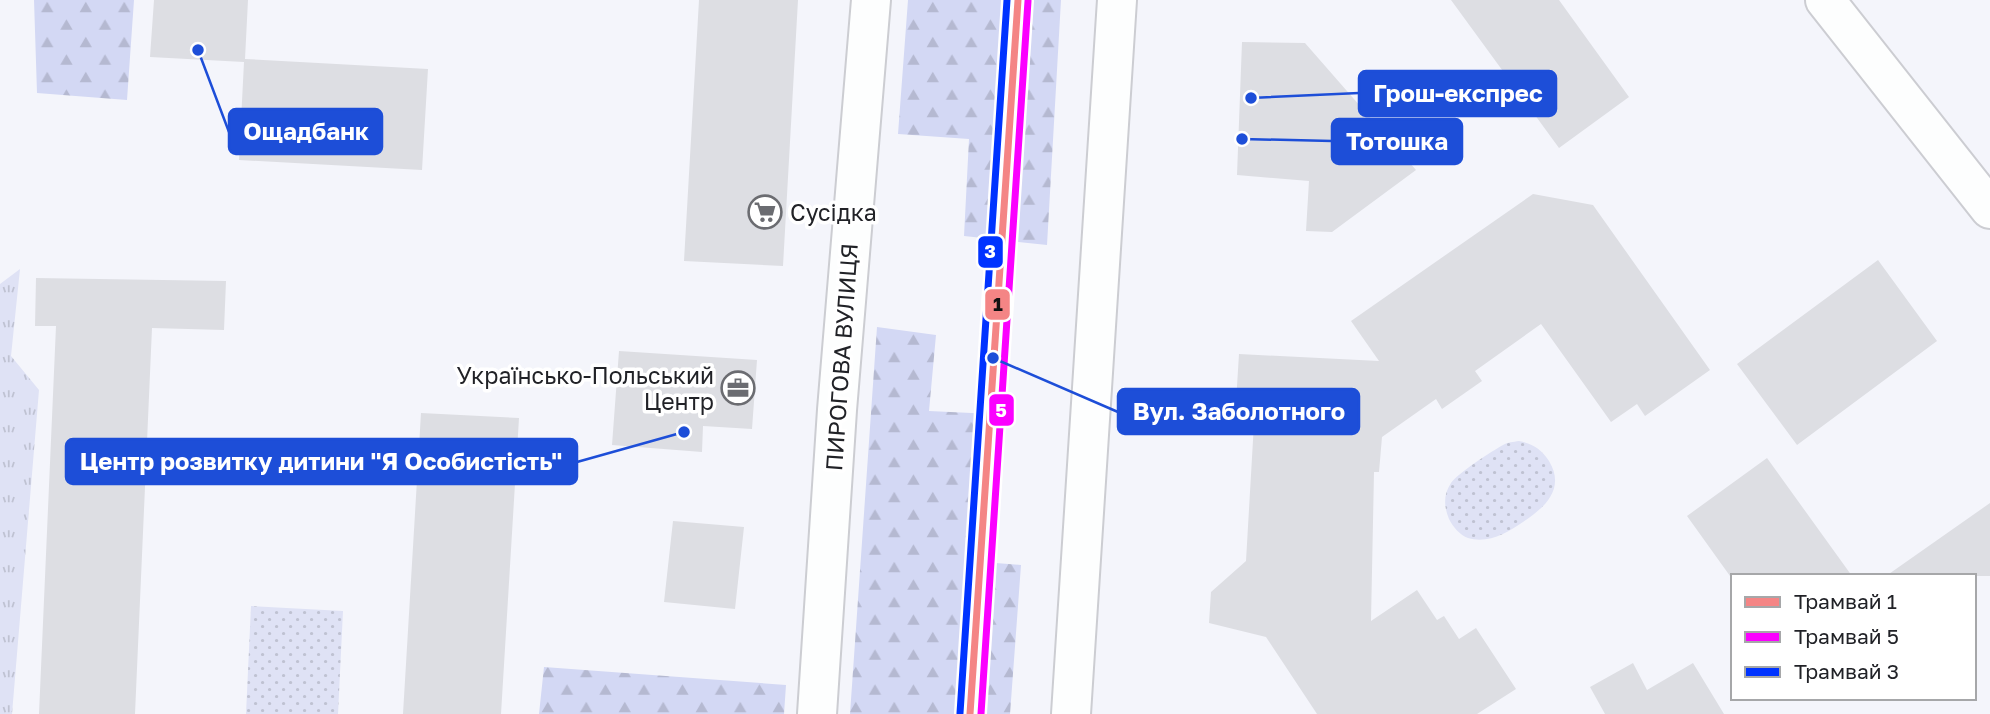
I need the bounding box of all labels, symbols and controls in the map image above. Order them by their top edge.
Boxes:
callout: Грош-експрес [1359,71,1556,116]
text: Грош-експрес [1373,78,1543,107]
callout: Ощадбанк [229,109,382,154]
text: Ощадбанк [243,116,369,145]
callout: Тотошка [1332,119,1462,164]
text: Тотошка [1346,126,1448,155]
supermarket icon: Сусідка [746,193,784,231]
place label: Сусідка [790,198,877,226]
line badge: 3 [977,235,1004,269]
text: 3 [984,239,996,262]
street label: ПИРОГОВА ВУЛИЦЯ [819,242,863,472]
line badge: 1 [984,288,1011,321]
text: 1 [993,292,1003,315]
place label: Українсько-Польський Центр [457,361,714,415]
office icon: Українсько-Польський Центр [719,369,757,407]
callout: Вул. Заболотного [1118,389,1359,434]
line badge: 5 [988,393,1015,427]
text: Вул. Заболотного [1133,396,1345,425]
text: 5 [995,398,1007,421]
callout: Центр розвитку дитини "Я Особистість" [66,439,577,484]
text: Центр розвитку дитини "Я Особистість" [80,446,562,475]
legend [1731,574,1976,700]
text: Трамвай 1 [1794,588,1897,614]
text: Трамвай 5 [1794,623,1899,649]
text: Трамвай 3 [1794,658,1899,684]

